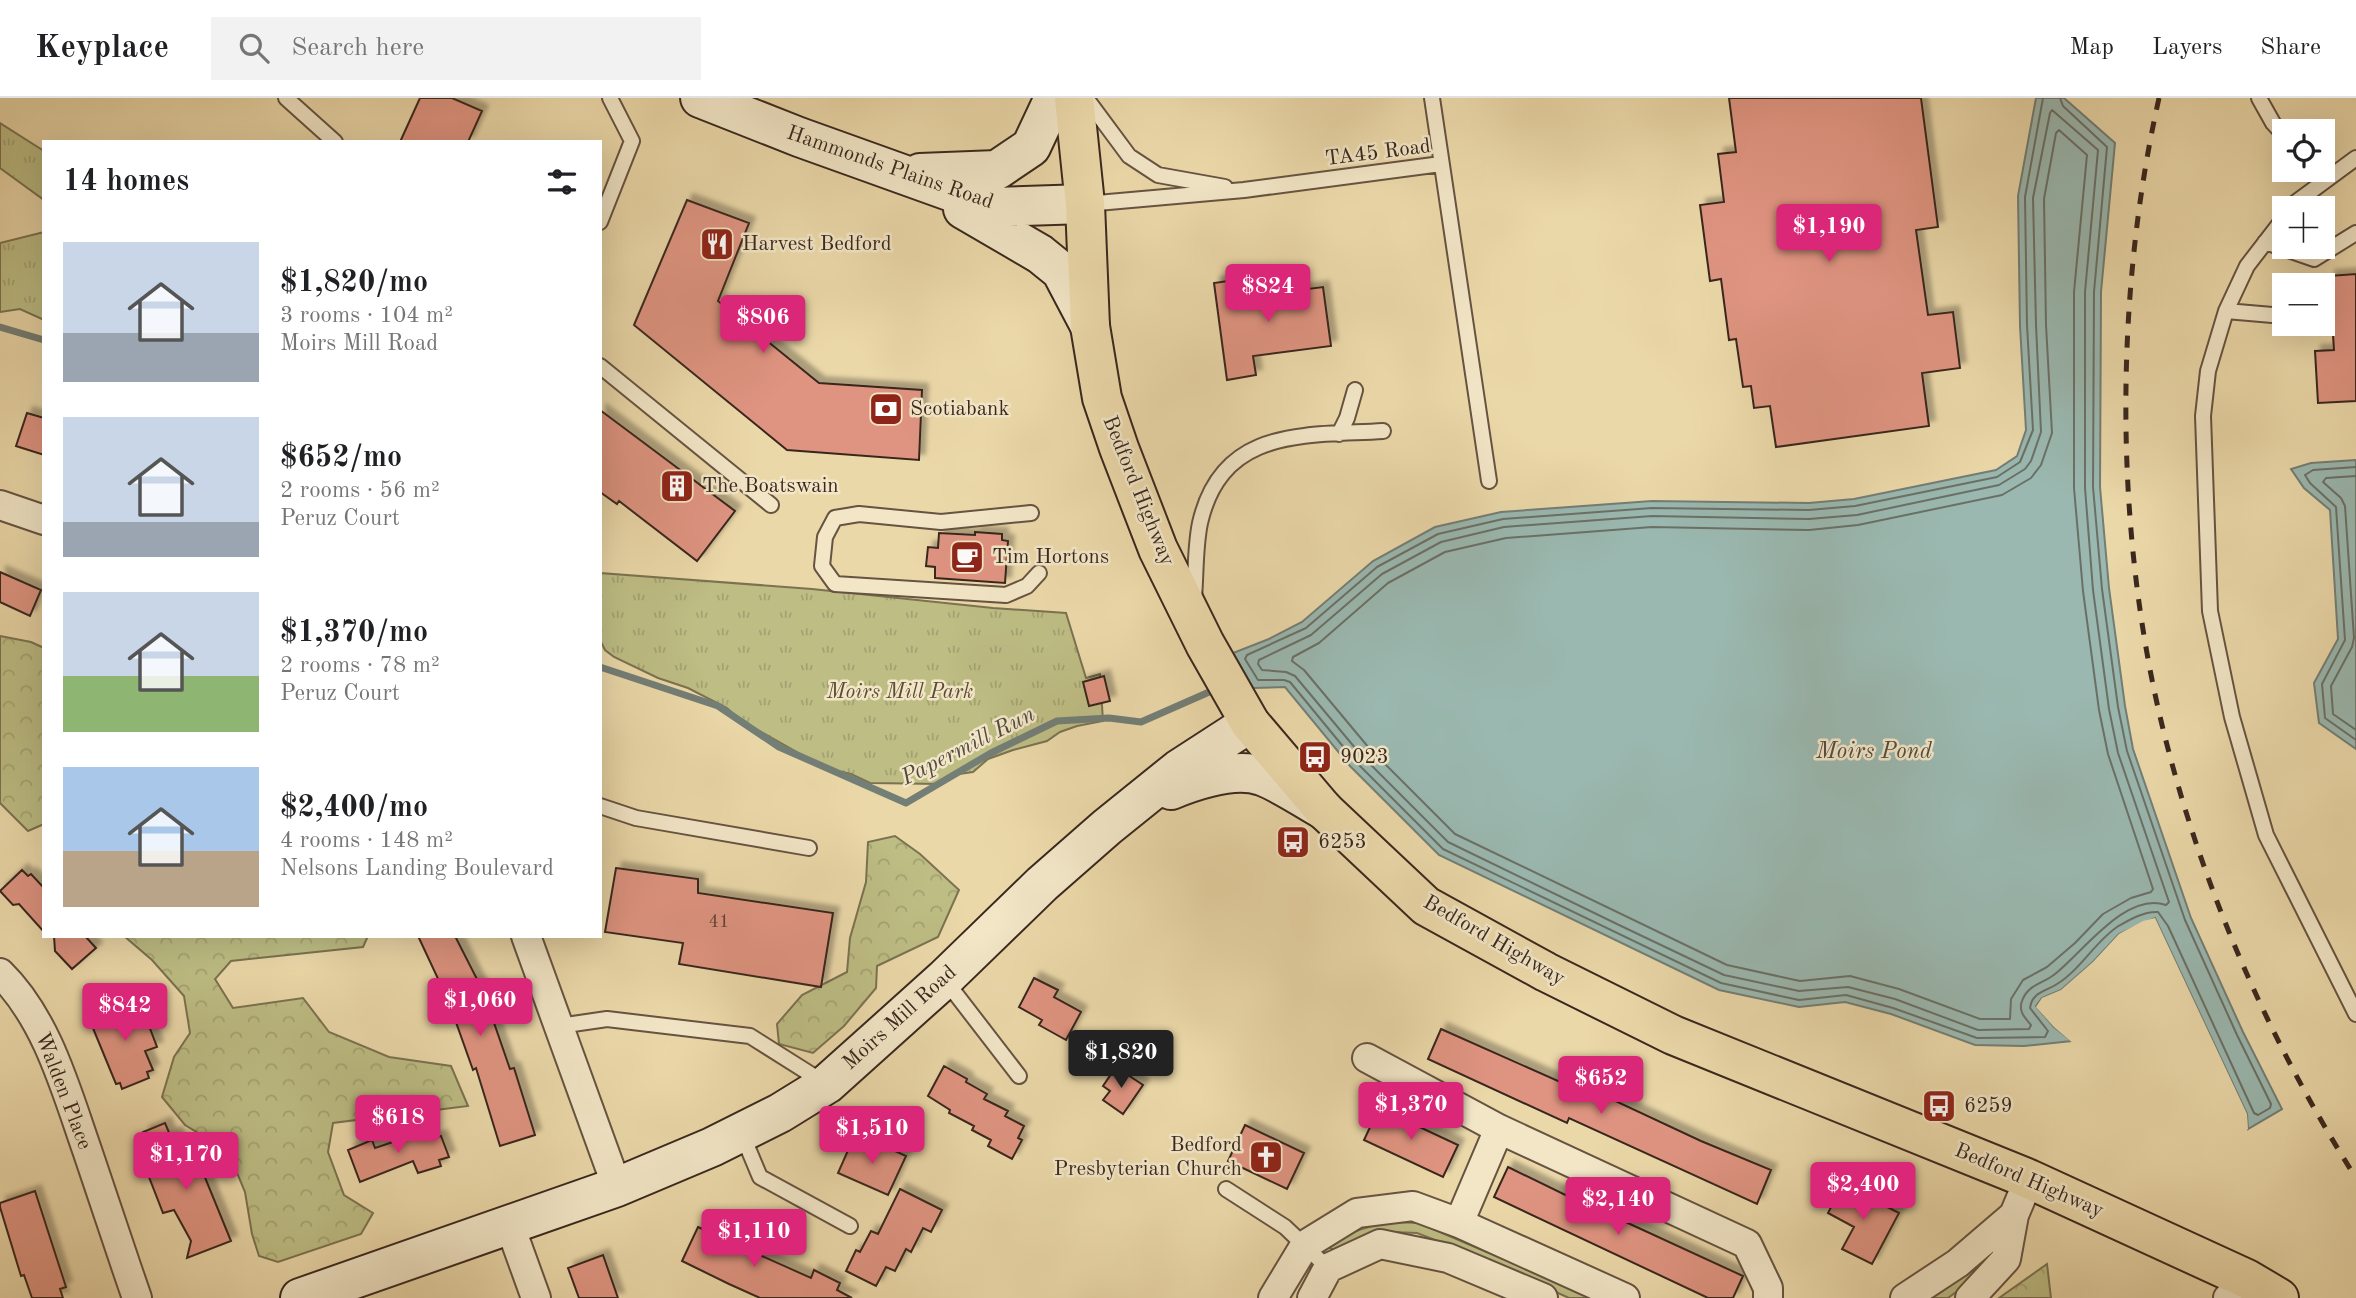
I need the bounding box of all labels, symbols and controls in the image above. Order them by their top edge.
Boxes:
search box [211,17,701,80]
icon: search [235,29,273,67]
text: Keyplace [35,32,169,65]
text: Search here [291,35,424,61]
text: Map [2070,36,2114,60]
text: Layers [2152,36,2222,60]
text: Share [2260,36,2321,60]
map controls [2272,119,2335,336]
button: locate [2272,119,2335,182]
street label: Hammonds Plains Road [784,123,996,213]
street label: TA45 Road [1324,136,1432,170]
icon: filters [543,163,581,201]
text: 14 homes [63,167,189,197]
button: + [2272,196,2335,259]
pin: $1,190 [1772,204,1886,264]
text: $1,190 [1792,215,1866,238]
restaurant icon: Harvest Bedford [698,225,736,263]
place label: Harvest Bedford [742,234,892,255]
pin: $824 [1227,264,1309,324]
text: $1,820/mo [280,268,428,298]
icon: home [119,270,203,354]
button: − [2272,273,2335,336]
text: $824 [1241,275,1295,298]
pin: $806 [722,296,804,355]
text: 3 rooms · 104 m² [280,304,453,327]
text: $806 [736,306,790,329]
text: Moirs Mill Road [280,332,438,355]
bank icon: Scotiabank [867,390,905,428]
place label: Scotiabank [910,399,1009,420]
street label: Bedford Highway [1098,413,1178,569]
text: $652/mo [280,443,402,473]
icon: home [119,445,203,529]
building icon: The Boatswain [658,467,696,505]
place label: The Boatswain [702,476,839,497]
text: 2 rooms · 56 m² [280,479,440,502]
text: Peruz Court [280,507,400,530]
cafe icon: Tim Hortons [948,538,986,576]
place label: Tim Hortons [992,547,1109,568]
text: $1,370/mo [280,618,428,648]
icon: home [119,620,203,704]
text: 2 rooms · 78 m² [280,654,440,677]
text: Peruz Court [280,682,400,705]
park label: Moirs Mill Park [826,682,973,703]
water label: Papermill Run [896,702,1039,791]
bus stop icon: 9023 [1296,738,1334,776]
water label: Moirs Pond [1815,740,1933,763]
place label: 9023 [1340,747,1389,768]
text: $2,400/mo [280,793,428,823]
icon: home [119,795,203,879]
bus stop icon: 6253 [1274,823,1312,861]
text: 4 rooms · 148 m² [280,829,453,852]
place label: 6253 [1318,832,1367,853]
text: Nelsons Landing Boulevard [280,857,554,880]
street label: Bedford Highway [1420,892,1568,990]
house number: 41 [709,913,729,931]
street label: Moirs Mill Road [839,962,961,1074]
pin: $1,060 [423,978,537,1038]
pin: $842 [84,984,166,1043]
text: $1,060 [443,989,517,1012]
text: $842 [98,994,152,1017]
street label: Walden Place [31,1029,95,1153]
pin: $1,820 [1064,1030,1178,1090]
text: $1,820 [1084,1041,1158,1064]
pin: $652 [1560,1056,1642,1116]
text: $652 [1574,1067,1628,1090]
pin: $1,370 [1354,1082,1468,1142]
bus stop icon: 6259 [1920,1087,1958,1125]
text: $1,370 [1374,1093,1448,1116]
pin: $618 [357,1096,439,1155]
place label: 6259 [1964,1096,2013,1117]
text: $618 [371,1106,425,1129]
pin: $1,510 [815,1107,929,1166]
text: $1,510 [835,1117,909,1140]
pin: $1,170 [129,1132,243,1192]
place label: Bedford Presbyterian Church [1054,1135,1242,1180]
church icon: Bedford Presbyterian Church [1247,1138,1285,1176]
street label: Bedford Highway [1951,1140,2107,1222]
text: $1,170 [149,1143,223,1166]
pin: $2,400 [1806,1162,1920,1222]
text: $2,400 [1826,1173,1900,1196]
pin: $2,140 [1561,1178,1675,1237]
text: $2,140 [1581,1188,1655,1211]
pin: $1,110 [697,1210,811,1269]
text: $1,110 [717,1220,791,1243]

